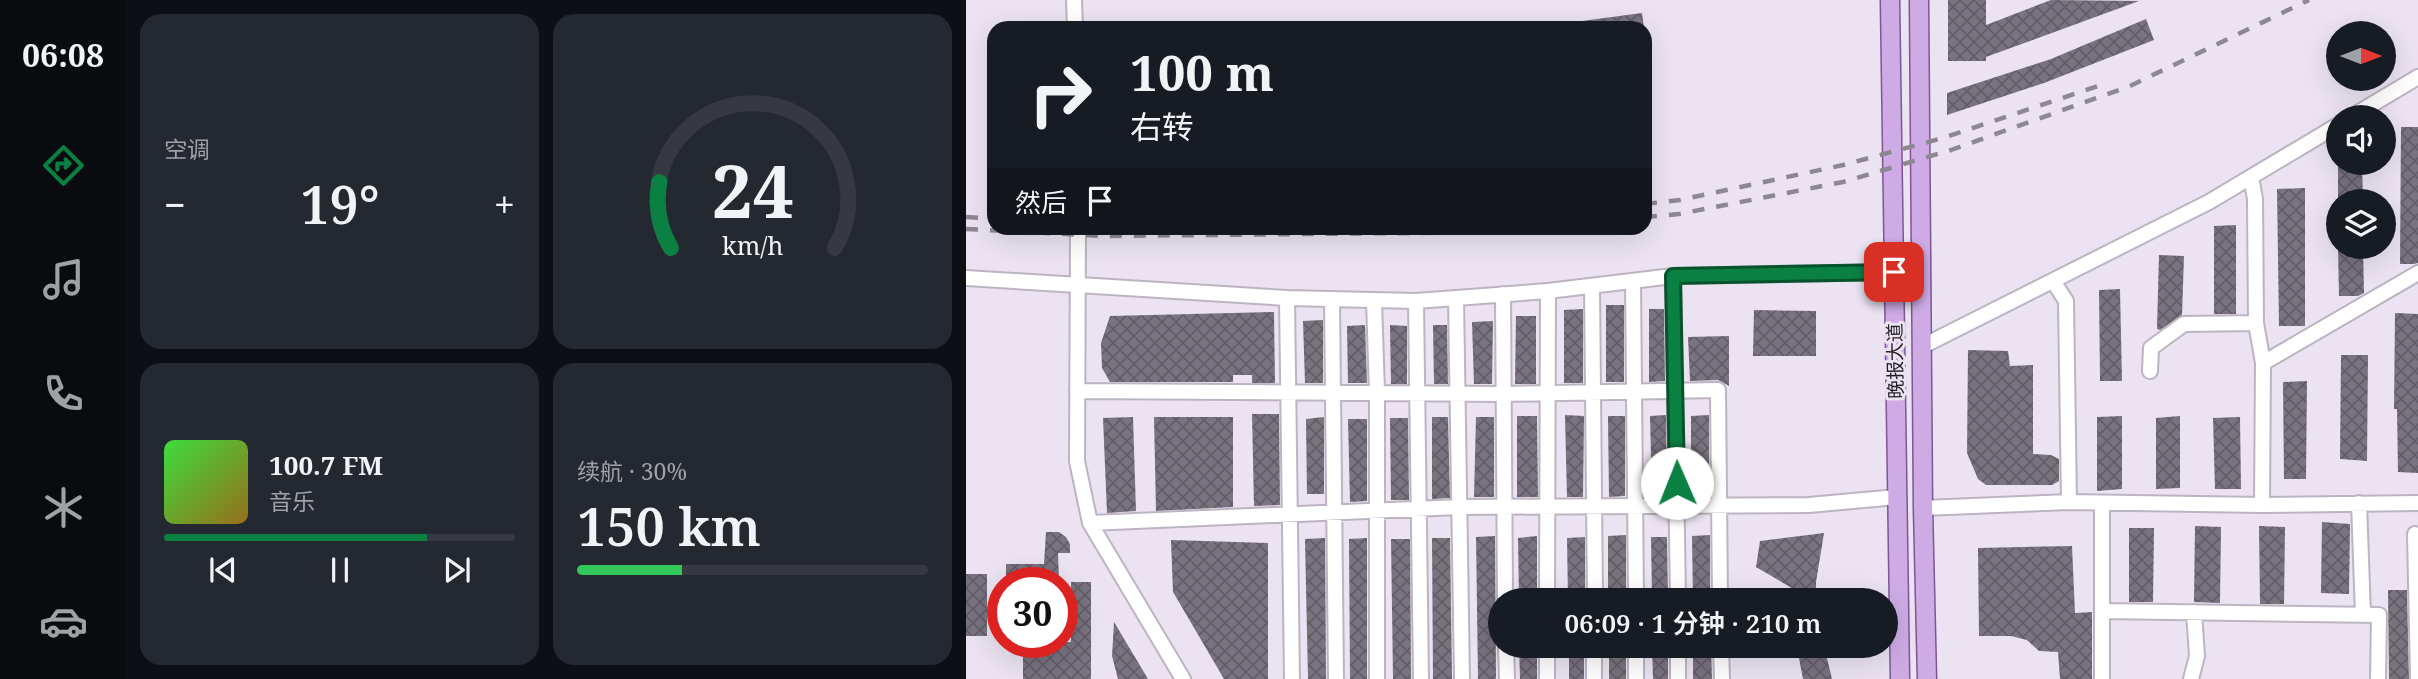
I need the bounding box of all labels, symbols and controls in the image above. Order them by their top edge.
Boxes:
north arrow [2326,21,2396,91]
map controls [2326,21,2396,259]
text: 06:08 [22,33,104,76]
text: 100 m [1130,39,1274,105]
icon: right [1015,49,1106,140]
text: 右转 [1130,105,1194,148]
button: sound [2326,105,2396,175]
text: 空调 [164,133,210,165]
text: 24 [711,140,794,239]
icon: directions [39,141,88,190]
text: 19° [300,168,380,239]
text: − [164,178,186,230]
text: + [494,178,515,230]
icon: arrive [1081,182,1119,220]
text: 然后 [1015,184,1067,220]
button: layers [2326,189,2396,259]
text: km/h [722,227,783,261]
pin [1864,242,1924,302]
icon: arrive [1875,253,1913,291]
icon: music [39,255,88,304]
street label: 晚报大道 [1881,323,1909,399]
icon: phone [39,369,88,418]
position arrow [1640,446,1714,520]
text: 100.7 FM [269,447,383,483]
text: 续航 · 30% [577,455,687,487]
icon: climate [39,483,88,532]
text: 音乐 [269,485,315,517]
text: 150 km [577,490,761,561]
icon: previous [204,551,242,589]
icon: pause [321,551,359,589]
icon: next [438,551,476,589]
speed limit sign: 30 [987,567,1078,658]
icon: car [39,597,88,646]
text: 06:09 · 1 分钟 · 210 m [1564,605,1822,641]

